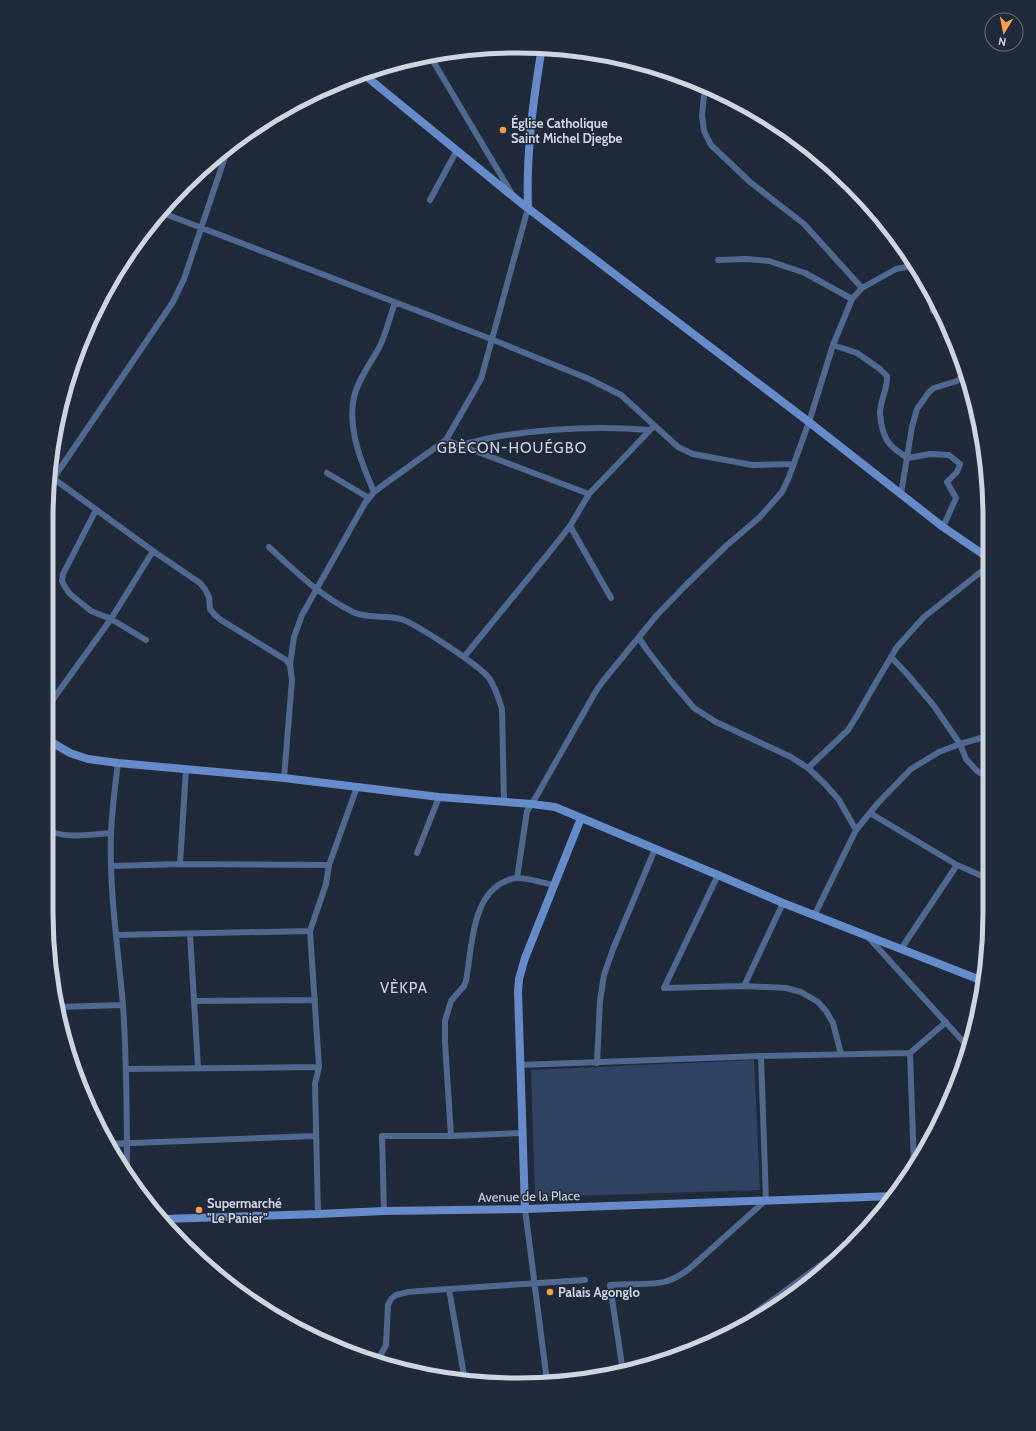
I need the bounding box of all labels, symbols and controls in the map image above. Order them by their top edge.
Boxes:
north arrow [984,12,1024,52]
text: N [997,34,1007,49]
place label: Église Catholique Saint Michel Djegbe [511,114,623,146]
marker: Église Catholique Saint Michel Djegbe [498,125,508,135]
district label: GBÈCON-HOUÉGBO [437,438,587,457]
district label: VÈKPA [380,978,428,997]
street label: Avenue de la Place [478,1187,581,1205]
place label: Supermarché "Le Panier" [207,1195,282,1226]
marker: Supermarché "Le Panier" [194,1205,204,1215]
place label: Palais Agonglo [558,1284,640,1300]
marker: Palais Agonglo [545,1287,555,1297]

